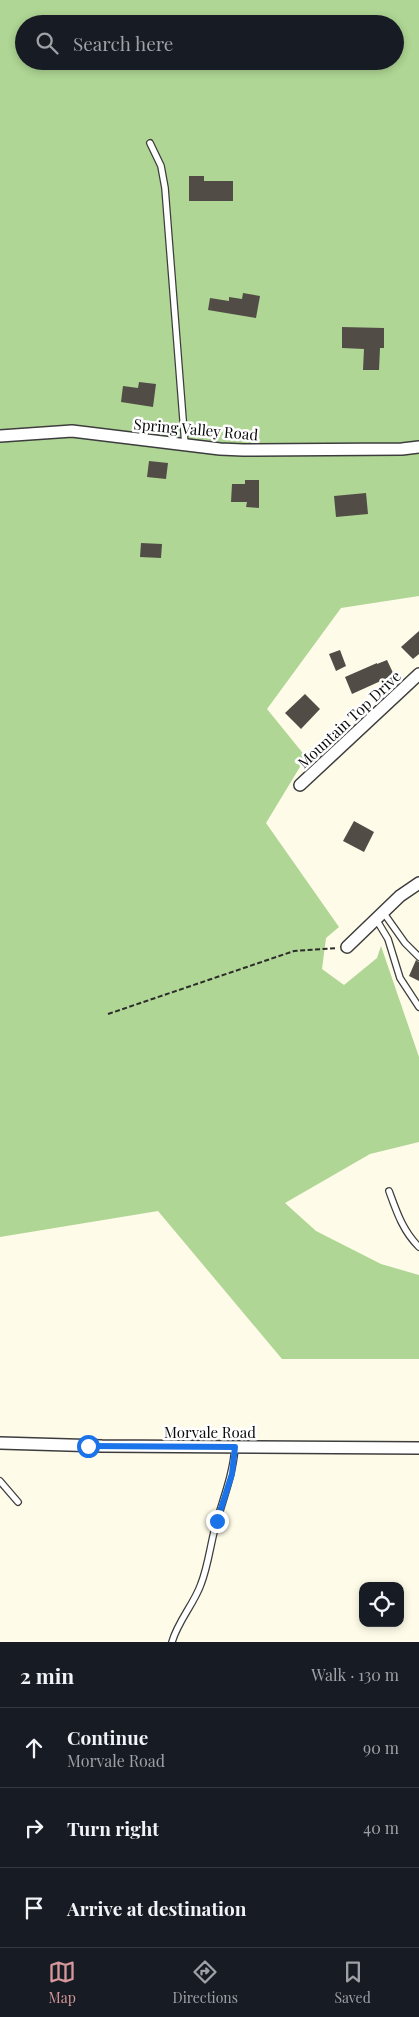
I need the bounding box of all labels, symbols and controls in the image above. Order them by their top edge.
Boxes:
search box [15,15,404,70]
icon: search [33,29,61,57]
text: Search here [73,30,173,56]
street label: Spring Valley Road [133,414,259,444]
street label: Mountain Top Drive [293,666,405,772]
street label: Morvale Road [164,1422,256,1442]
route start [77,1435,100,1458]
route end [206,1510,229,1533]
map controls [359,1582,404,1627]
button: locate [359,1582,404,1627]
text: 2 min [20,1661,74,1689]
text: Walk · 130 m [311,1664,399,1685]
text: Continue [67,1724,148,1750]
icon: ahead [20,1734,48,1762]
text: 90 m [363,1737,399,1758]
text: Morvale Road [67,1750,165,1771]
icon: right [20,1814,48,1842]
text: Turn right [67,1815,159,1841]
text: 40 m [363,1817,399,1838]
icon: arrive [20,1894,48,1922]
text: Arrive at destination [67,1895,247,1921]
tab: Map [48,1958,76,2007]
tab: Directions [173,1958,238,2007]
tab: Saved [334,1958,371,2007]

